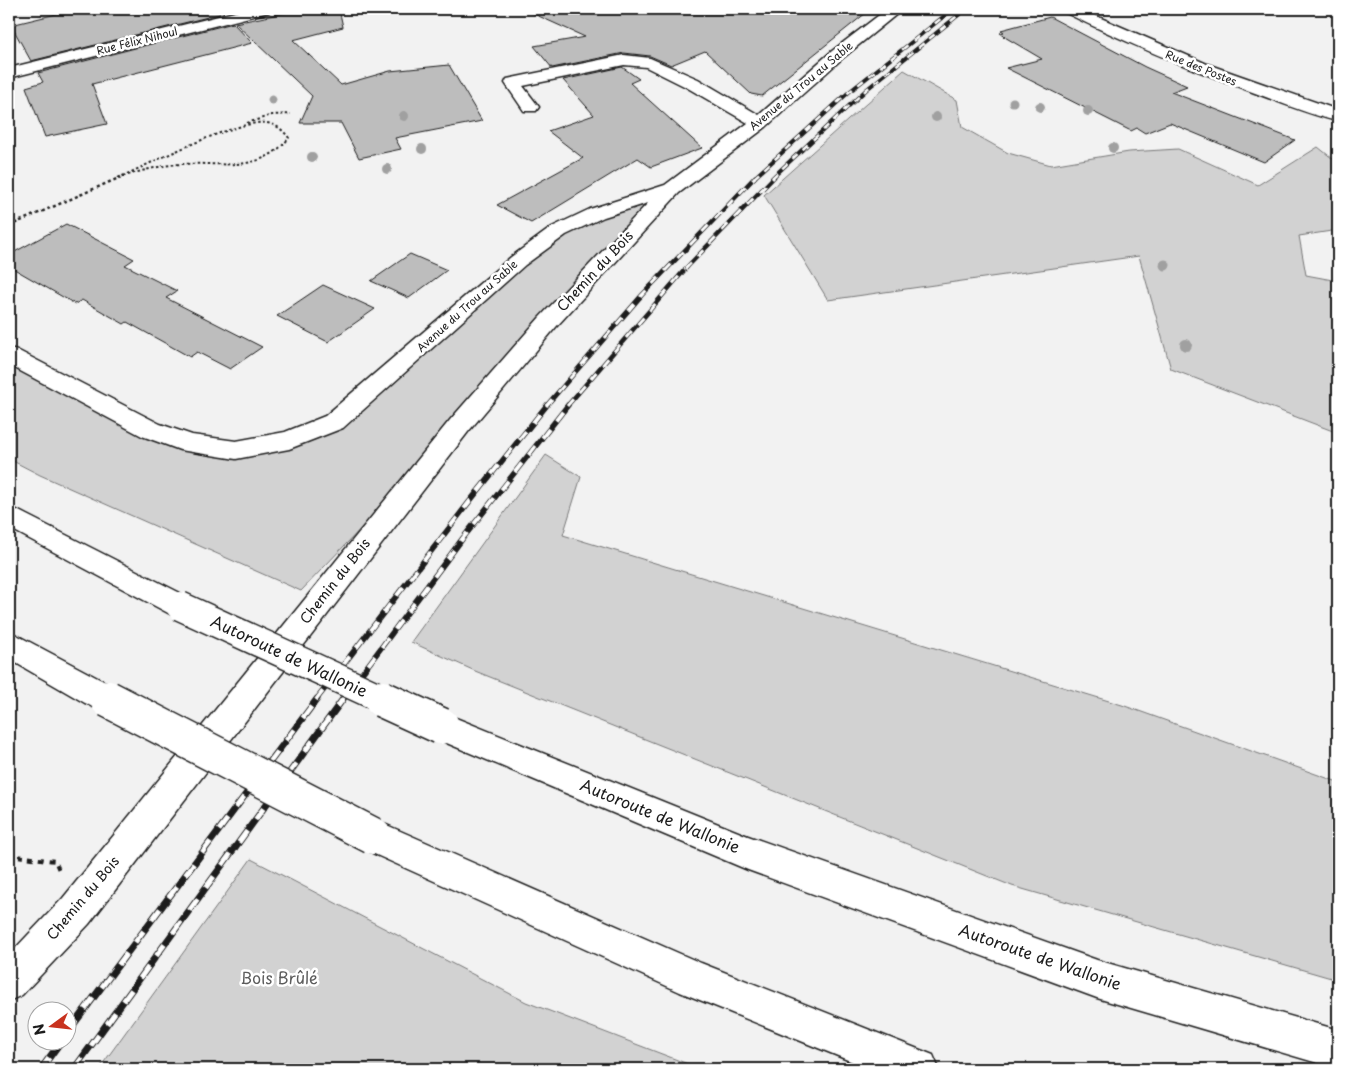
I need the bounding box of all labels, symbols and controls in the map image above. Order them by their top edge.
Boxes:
street label: Rue Félix Nihoul [95,22,179,59]
street label: Avenue du Trou au Sable [745,37,856,134]
street label: Rue des Postes [1163,46,1239,90]
street label: Chemin du Bois [552,226,638,316]
street label: Avenue du Trou au Sable [412,256,521,356]
street label: Chemin du Bois [294,533,375,628]
street label: Autoroute de Wallonie [207,608,372,702]
street label: Autoroute de Wallonie [577,772,744,858]
street label: Chemin du Bois [41,851,124,944]
street label: Autoroute de Wallonie [956,917,1125,995]
park label: Bois Brûlé [240,965,318,989]
north arrow [28,1000,78,1050]
text: N [27,1021,51,1038]

